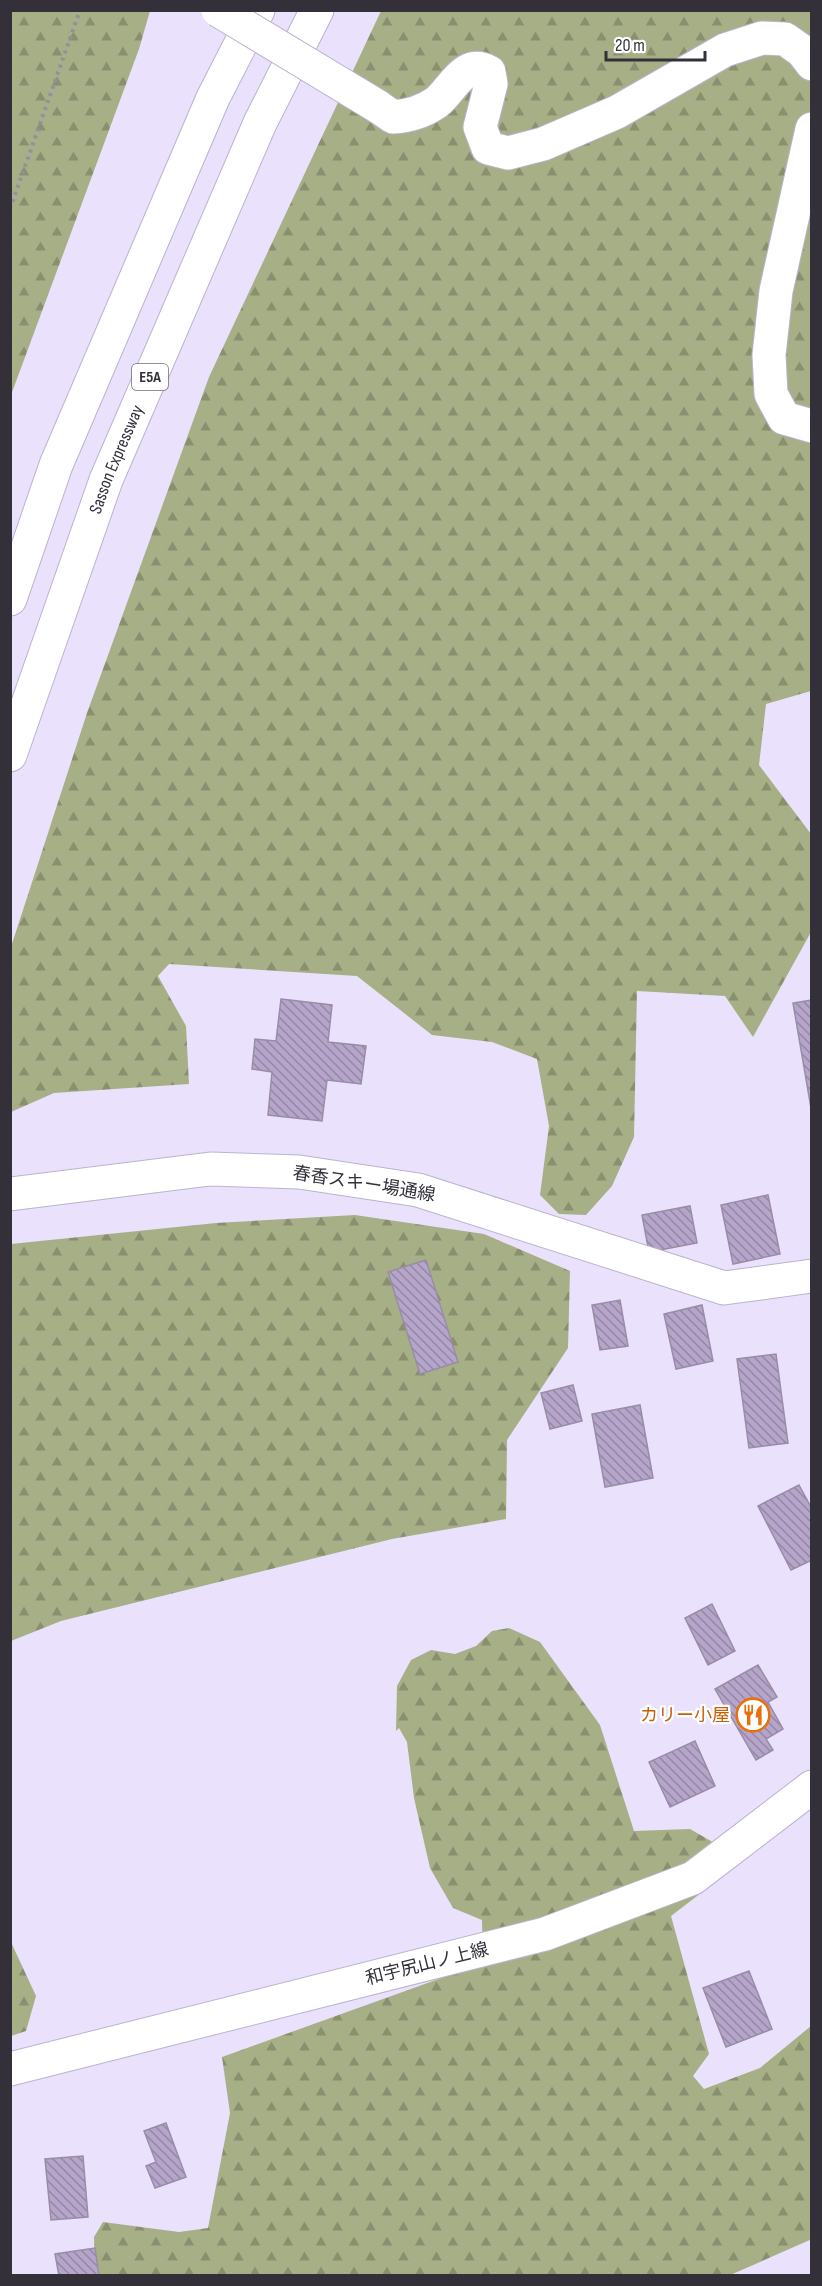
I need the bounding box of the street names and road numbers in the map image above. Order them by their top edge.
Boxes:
road number: E5A [132,364,168,390]
street label: Sasson Expressway [85,402,148,517]
street label: 春香スキー場通線 [291,1162,437,1206]
street label: 和宇尻山ノ上線 [363,1939,491,1989]

